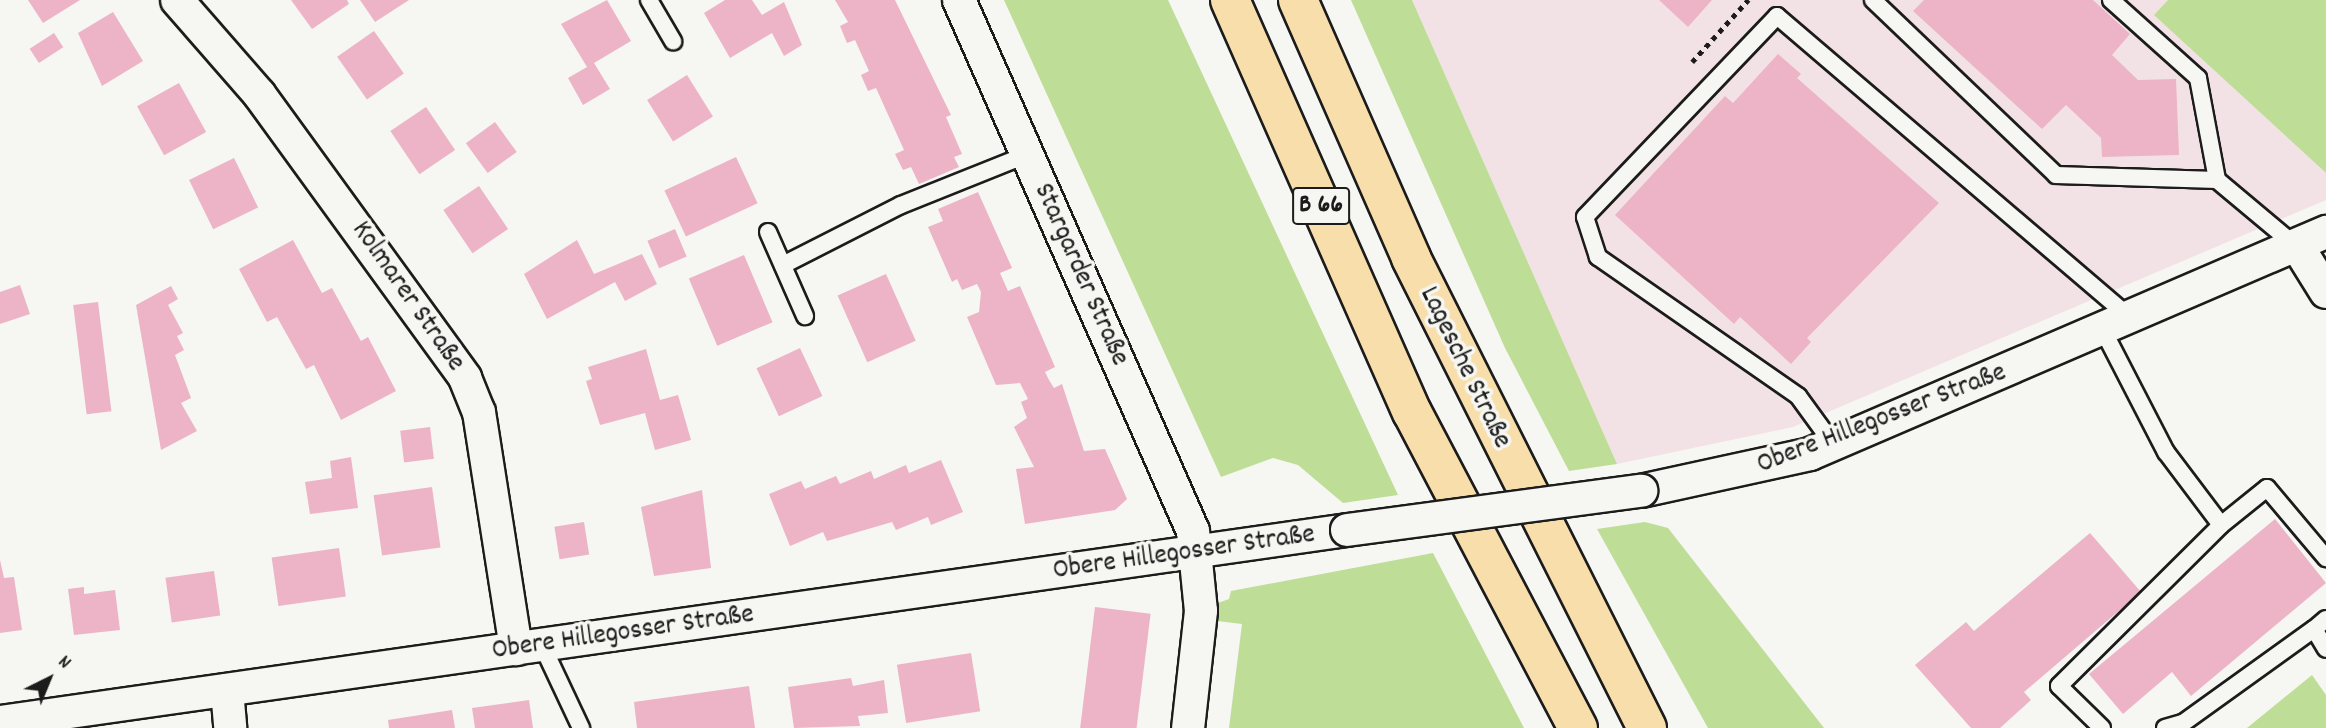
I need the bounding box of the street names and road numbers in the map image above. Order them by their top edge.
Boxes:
street label: Stargarder Straße [1025,179,1135,371]
road number: B 66 [1291,183,1351,228]
street label: Kolmarer Straße [343,215,471,379]
street label: Lagesche Straße [1410,282,1518,454]
street label: Obere Hillegosser Straße [1753,357,2011,483]
street label: Obere Hillegosser Straße [1051,519,1317,589]
street label: Obere Hillegosser Straße [490,599,756,669]

